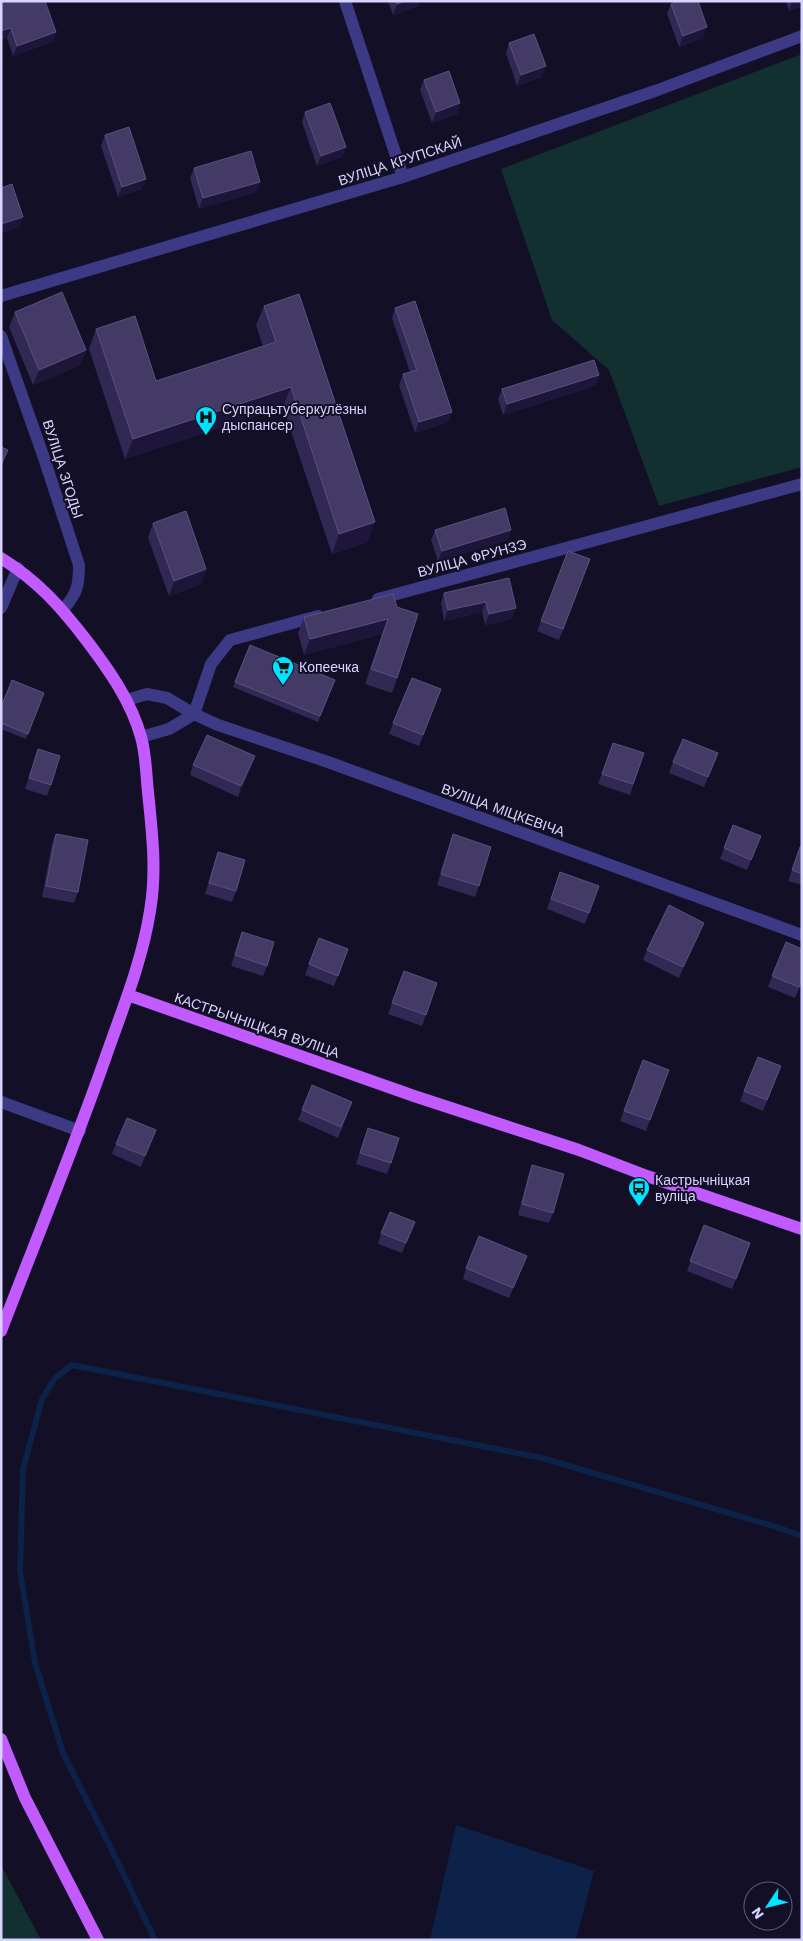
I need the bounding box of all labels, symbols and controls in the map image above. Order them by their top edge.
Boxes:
street label: ВУЛІЦА КРУПСКАЙ [336,133,464,188]
place label: Супрацьтуберкулёзны дыспансер [222,401,367,433]
hospital icon: Супрацьтуберкулёзны дыспансер [194,405,218,436]
street label: ВУЛІЦА ЗГОДЫ [40,418,86,520]
street label: ВУЛІЦА ФРУНЗЭ [416,536,528,580]
supermarket icon: Копеечка [271,655,295,686]
place label: Копеечка [299,659,359,675]
street label: ВУЛІЦА МІЦКЕВІЧА [439,780,568,840]
street label: КАСТРЫЧНІЦКАЯ ВУЛІЦА [172,989,342,1061]
place label: Кастрычніцкая вуліца [655,1172,750,1204]
bus stop icon: Кастрычніцкая вуліца [627,1176,651,1207]
north arrow [743,1881,793,1931]
text: N [748,1905,767,1922]

